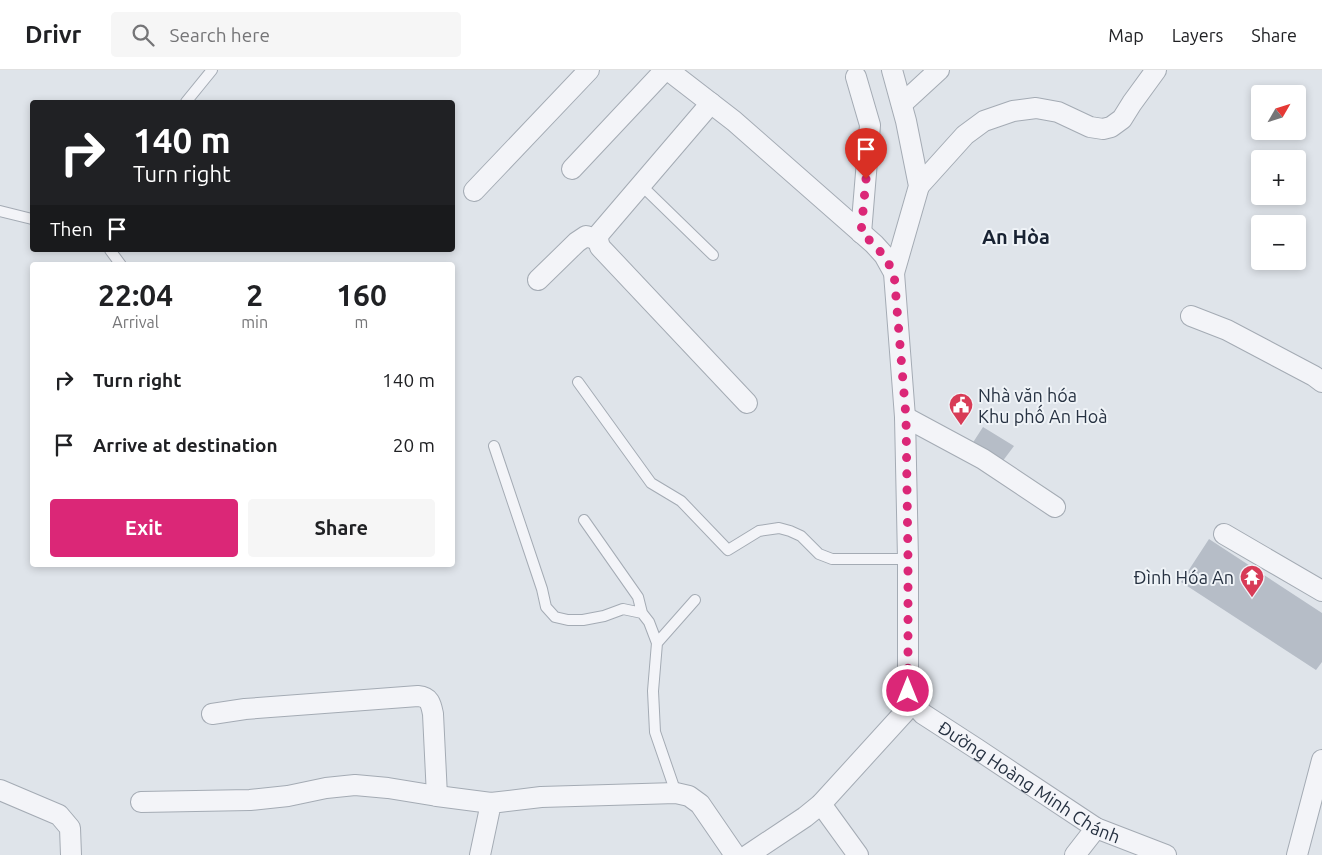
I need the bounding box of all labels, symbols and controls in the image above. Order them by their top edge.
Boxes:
search box [111,12,461,57]
text: Drivr [25,21,81,48]
icon: search [129,21,157,49]
text: Search here [169,24,270,46]
text: Map [1108,25,1144,45]
text: Layers [1172,25,1223,45]
text: Share [1251,25,1297,45]
north arrow [1251,85,1306,140]
map controls [1251,85,1306,270]
icon: right [50,120,115,185]
text: 140 m [133,120,231,160]
pin [845,128,887,179]
icon: arrive [852,135,880,163]
button: + [1251,150,1306,205]
text: Turn right [133,161,231,186]
icon: arrive [103,215,131,243]
button: − [1251,215,1306,270]
text: Then [50,218,93,240]
district label: An Hòa [982,225,1050,248]
text: 22:04 [98,278,173,312]
text: 2 [246,278,263,312]
text: 160 [336,278,387,312]
text: Arrival [112,313,159,331]
text: min [241,313,268,331]
text: m [355,313,368,331]
icon: right [50,366,78,394]
text: Turn right [93,369,181,391]
text: 140 m [382,369,435,391]
place label: Nhà văn hóa Khu phố An Hoà [978,385,1108,426]
public building icon: Nhà văn hóa Khu phố An Hoà [948,392,974,426]
icon: arrive [50,431,78,459]
text: Arrive at destination [93,434,278,456]
text: 20 m [393,434,435,456]
button: Exit [50,499,238,557]
button: Share [248,499,435,557]
temple icon: Đình Hóa An [1239,564,1265,598]
place label: Đình Hóa An [1134,567,1234,587]
position arrow [881,664,933,716]
street label: Đường Hoàng Minh Chánh [935,717,1123,846]

